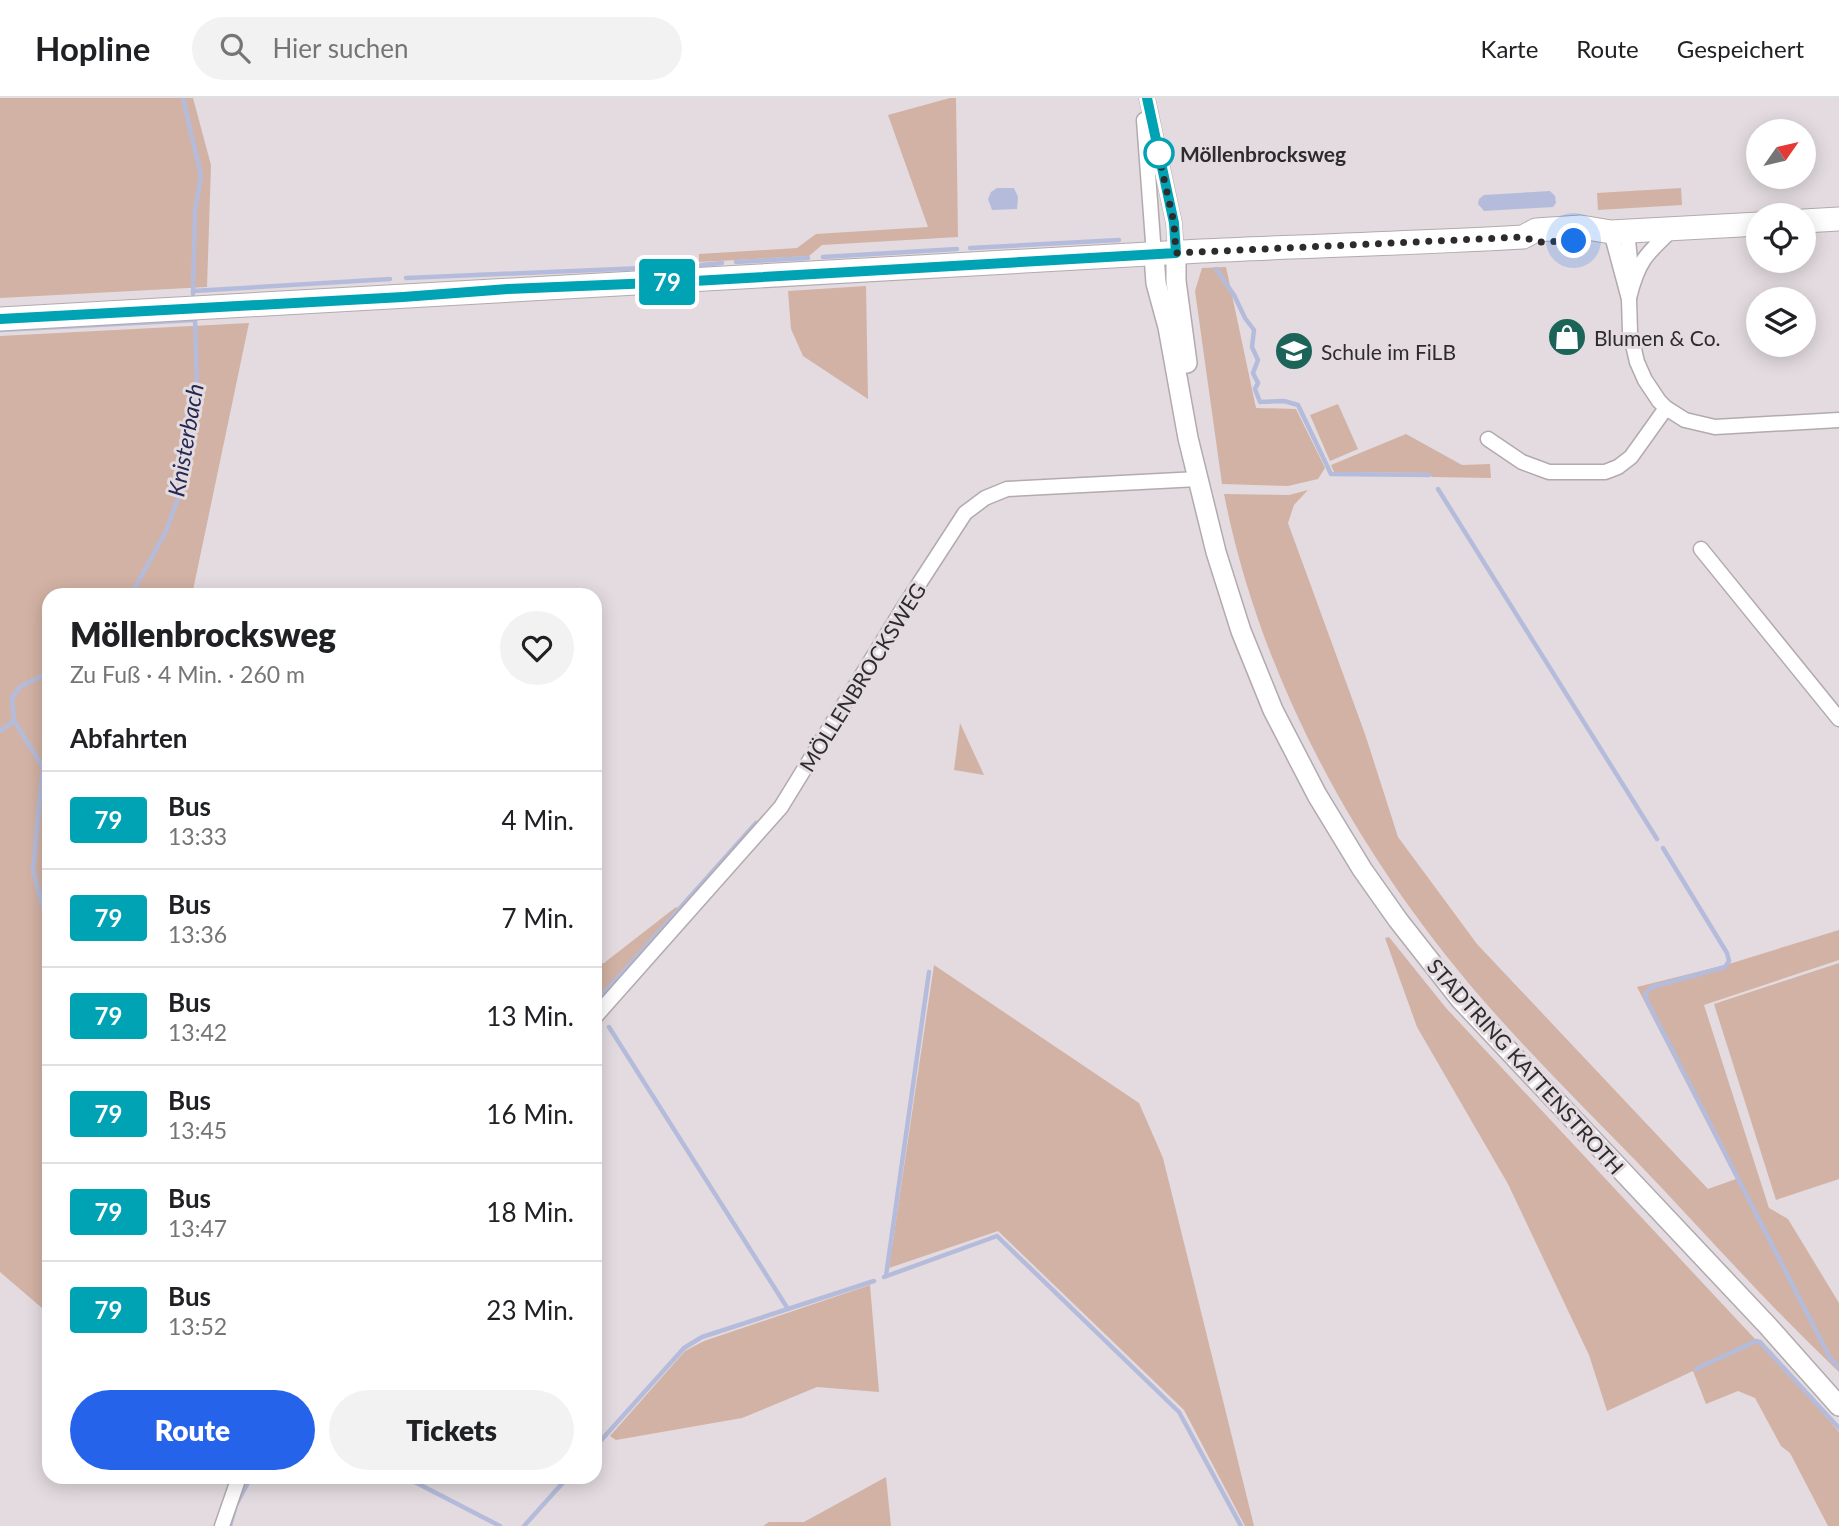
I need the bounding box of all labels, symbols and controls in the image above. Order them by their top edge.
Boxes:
search box [192,17,682,80]
text: Hopline [35,28,150,68]
icon: search [216,29,254,67]
text: Hier suchen [272,32,409,64]
text: Karte [1481,34,1538,63]
text: Route [1576,34,1639,63]
text: Gespeichert [1677,34,1804,63]
north arrow [1746,119,1816,189]
map controls [1746,119,1816,357]
marker: Möllenbrocksweg [1144,138,1174,168]
place label: Möllenbrocksweg [1180,141,1346,166]
button: locate [1746,203,1816,273]
your location [1556,223,1591,258]
line badge: 79 [636,259,698,305]
text: 79 [653,267,681,296]
button: layers [1746,287,1816,357]
shop icon: Blumen & Co. [1546,316,1588,358]
place label: Blumen & Co. [1594,325,1721,350]
school or university icon: Schule im FiLB [1273,330,1315,372]
place label: Schule im FiLB [1321,339,1456,364]
water label: Knisterbach [161,381,209,499]
street label: MÖLLENBROCKSWEG [794,578,930,776]
button: heart [500,611,574,685]
text: Möllenbrocksweg [70,614,336,654]
text: Zu Fuß · 4 Min. · 260 m [70,660,305,688]
text: Abfahrten [70,722,188,754]
text: Bus [168,790,211,822]
text: 4 Min. [501,804,574,836]
text: 79 [95,805,122,834]
text: 13:33 [168,822,227,850]
text: Bus [168,888,211,920]
text: 7 Min. [501,902,574,934]
text: 79 [95,903,122,932]
text: 13:36 [168,920,227,948]
street label: STADTRING KATTENSTROTH [1423,953,1629,1179]
text: Bus [168,986,211,1018]
text: 13 Min. [486,1000,574,1032]
text: 79 [95,1001,122,1030]
text: 13:42 [168,1018,227,1046]
text: Bus [168,1084,211,1116]
text: 16 Min. [486,1098,574,1130]
text: 79 [95,1099,122,1128]
text: 13:45 [168,1116,227,1144]
text: Bus [168,1182,211,1214]
text: 18 Min. [486,1196,574,1228]
text: 79 [95,1197,122,1226]
text: 13:47 [168,1214,227,1242]
text: Bus [168,1280,211,1312]
text: 23 Min. [486,1294,574,1326]
text: 79 [95,1295,122,1324]
text: 13:52 [168,1312,227,1340]
button: Route [70,1390,315,1470]
button: Tickets [329,1390,574,1470]

